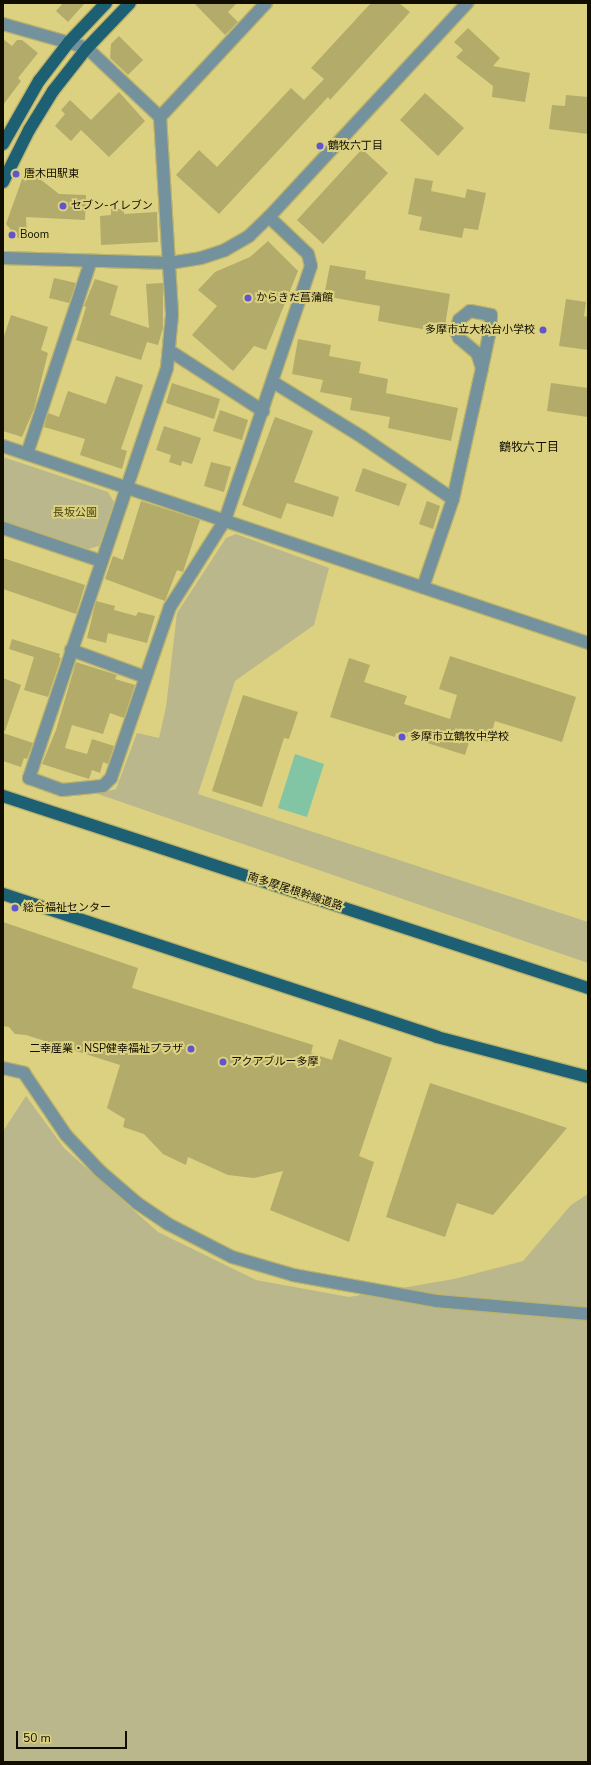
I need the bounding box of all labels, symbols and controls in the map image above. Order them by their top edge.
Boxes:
place label: 鶴牧六丁目 [328,139,383,153]
marker: 鶴牧六丁目 [315,141,325,151]
place label: 唐木田駅東 [24,167,79,181]
marker: 唐木田駅東 [11,169,21,179]
place label: セブン-イレブン [71,199,153,213]
marker: セブン-イレブン [58,201,68,211]
place label: Boom [20,228,49,242]
marker: Boom [7,230,17,240]
place label: からきだ菖蒲館 [256,291,333,305]
marker: からきだ菖蒲館 [243,293,253,303]
place label: 多摩市立大松台小学校 [425,323,535,337]
marker: 多摩市立大松台小学校 [538,325,548,335]
district label: 鶴牧六丁目 [499,441,559,455]
park label: 長坂公園 [53,506,97,520]
place label: 多摩市立鶴牧中学校 [410,730,509,744]
marker: 多摩市立鶴牧中学校 [397,732,407,742]
street label: 南多摩尾根幹線道路 [246,870,344,914]
place label: 総合福祉センター [23,901,111,915]
marker: 総合福祉センター [10,903,20,913]
place label: 二幸産業・NSP健幸福祉プラザ [29,1042,183,1056]
marker: 二幸産業・NSP健幸福祉プラザ [186,1044,196,1054]
place label: アクアブルー多摩 [231,1055,319,1069]
marker: アクアブルー多摩 [218,1057,228,1067]
scale bar [18,1723,129,1749]
text: 50 m [23,1730,51,1746]

